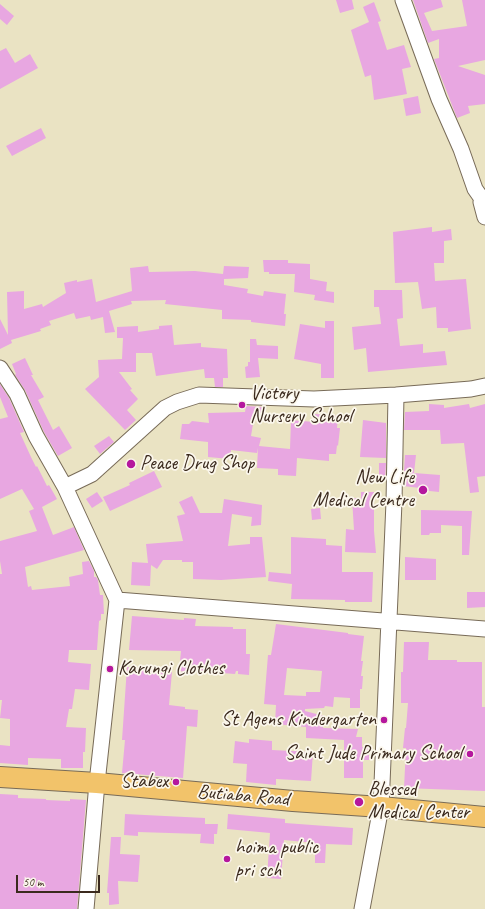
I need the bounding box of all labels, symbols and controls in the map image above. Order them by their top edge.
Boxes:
place label: Victory Nursery School [250,382,352,429]
marker: Victory Nursery School [237,400,247,410]
place label: Peace Drug Shop [140,452,254,476]
marker: Peace Drug Shop [125,458,137,470]
place label: New Life Medical Centre [313,466,414,513]
marker: New Life Medical Centre [417,484,429,496]
place label: Karungi Clothes [118,657,224,681]
marker: Karungi Clothes [105,664,115,674]
place label: St Agens Kindergarten [221,708,376,732]
marker: St Agens Kindergarten [379,715,389,725]
place label: Saint Jude Primary School [285,742,462,766]
marker: Saint Jude Primary School [465,749,475,759]
place label: Stabex [120,770,168,794]
marker: Stabex [171,777,181,787]
place label: Blessed Medical Center [368,778,469,825]
street label: Butiaba Road [196,780,290,812]
marker: Blessed Medical Center [353,796,365,808]
place label: hoima public pri sch [235,836,318,883]
marker: hoima public pri sch [222,854,232,864]
scale bar [18,867,102,893]
text: 50 m [23,874,43,890]

